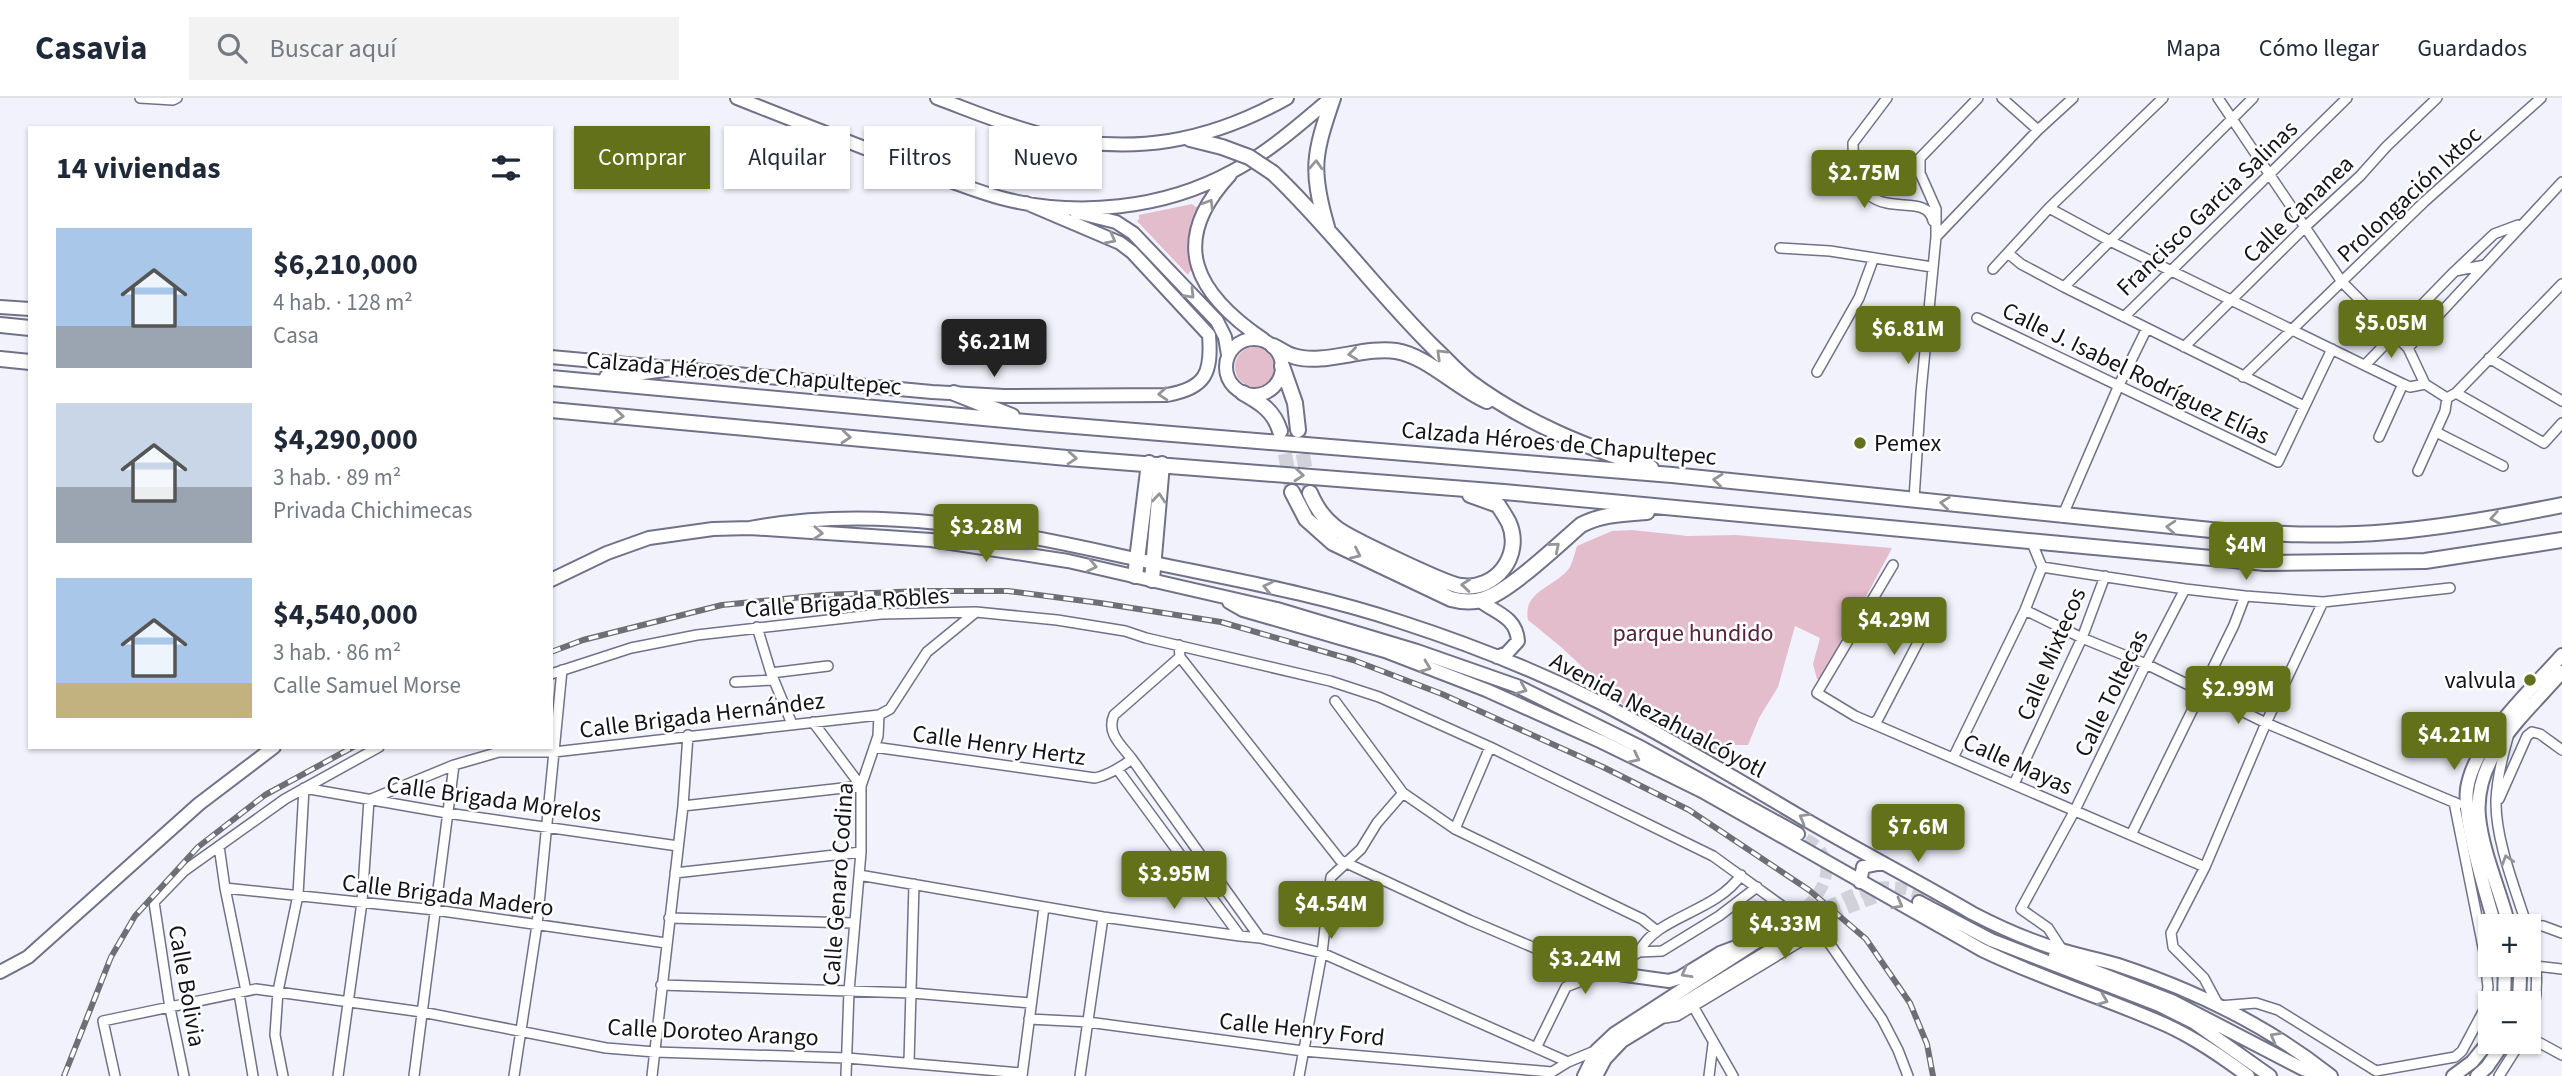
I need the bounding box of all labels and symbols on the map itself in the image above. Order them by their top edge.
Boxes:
street label: Francisco Garcia Salinas [2109,112,2306,304]
street label: Prolongación Ixtoc [2329,118,2490,271]
street label: Calle Cananea [2235,147,2362,271]
pin: $2.75M [1807,150,1921,210]
one-way arrow [1308,160,1323,171]
one-way arrow [1200,199,1213,212]
one-way arrow [1104,231,1117,244]
one-way arrow [1182,286,1195,299]
street label: Calle J. Isabel Rodríguez Elías [1996,293,2276,454]
pin: $5.05M [2334,300,2448,360]
pin: $6.81M [1851,306,1965,366]
pin: $6.21M [937,320,1051,379]
street label: Calzada Héroes de Chapultepec [585,342,903,405]
one-way arrow [1347,346,1359,361]
one-way arrow [1436,350,1449,363]
one-way arrow [1157,386,1168,401]
one-way arrow [614,408,625,423]
street label: Calzada Héroes de Chapultepec [1400,412,1718,475]
place label: Pemex [1874,426,1942,461]
one-way arrow [841,429,852,444]
marker: Pemex [1852,435,1868,451]
one-way arrow [1067,450,1078,465]
one-way arrow [1294,467,1305,482]
one-way arrow [1712,472,1724,487]
one-way arrow [1151,492,1166,503]
one-way arrow [1939,495,1950,510]
pin: $3.28M [929,504,1043,564]
one-way arrow [2489,510,2501,525]
one-way arrow [2165,520,2176,535]
pin: $4M [2212,522,2280,582]
one-way arrow [812,526,823,541]
one-way arrow [1547,543,1560,555]
one-way arrow [1349,546,1361,560]
one-way arrow [1086,558,1098,572]
street label: Calle Brigada Robles [744,578,950,627]
one-way arrow [1460,578,1471,593]
one-way arrow [1262,581,1274,595]
street label: Calle Mixtecos [2008,582,2095,726]
pin: $4.29M [1837,598,1951,657]
park label: parque hundido [1612,616,1774,651]
street label: Calle Toltecas [2066,624,2157,763]
street label: Avenida Nezahualcóyotl [1544,644,1772,787]
one-way arrow [1420,659,1432,673]
place label: valvula [2445,663,2516,698]
pin: $2.99M [2181,666,2295,726]
marker: valvula [2522,672,2538,688]
one-way arrow [1515,681,1527,695]
street label: Calle Brigada Hernández [577,683,827,748]
pin: $4.21M [2397,712,2511,772]
street label: Calle Henry Hertz [910,716,1088,775]
street label: Calle Mayas [1957,725,2078,804]
one-way arrow [1628,749,1640,763]
street label: Calle Brigada Morelos [384,767,604,832]
street label: Calle Genaro Codina [814,781,863,987]
pin: $7.6M [1869,804,1967,864]
one-way arrow [1799,813,1811,826]
pin: $3.95M [1117,852,1231,911]
one-way arrow [2501,855,2516,867]
street label: Calle Brigada Madero [340,865,556,926]
pin: $4.54M [1274,882,1388,941]
one-way arrow [1891,896,1903,909]
pin: $4.33M [1728,902,1842,961]
street label: Calle Bolivia [159,922,214,1050]
pin: $3.24M [1528,936,1642,996]
one-way arrow [1681,965,1694,978]
one-way arrow [2097,992,2109,1006]
street label: Calle Henry Ford [1217,1003,1386,1056]
street label: Calle Doroteo Arango [606,1009,819,1056]
one-way arrow [2269,1032,2282,1045]

